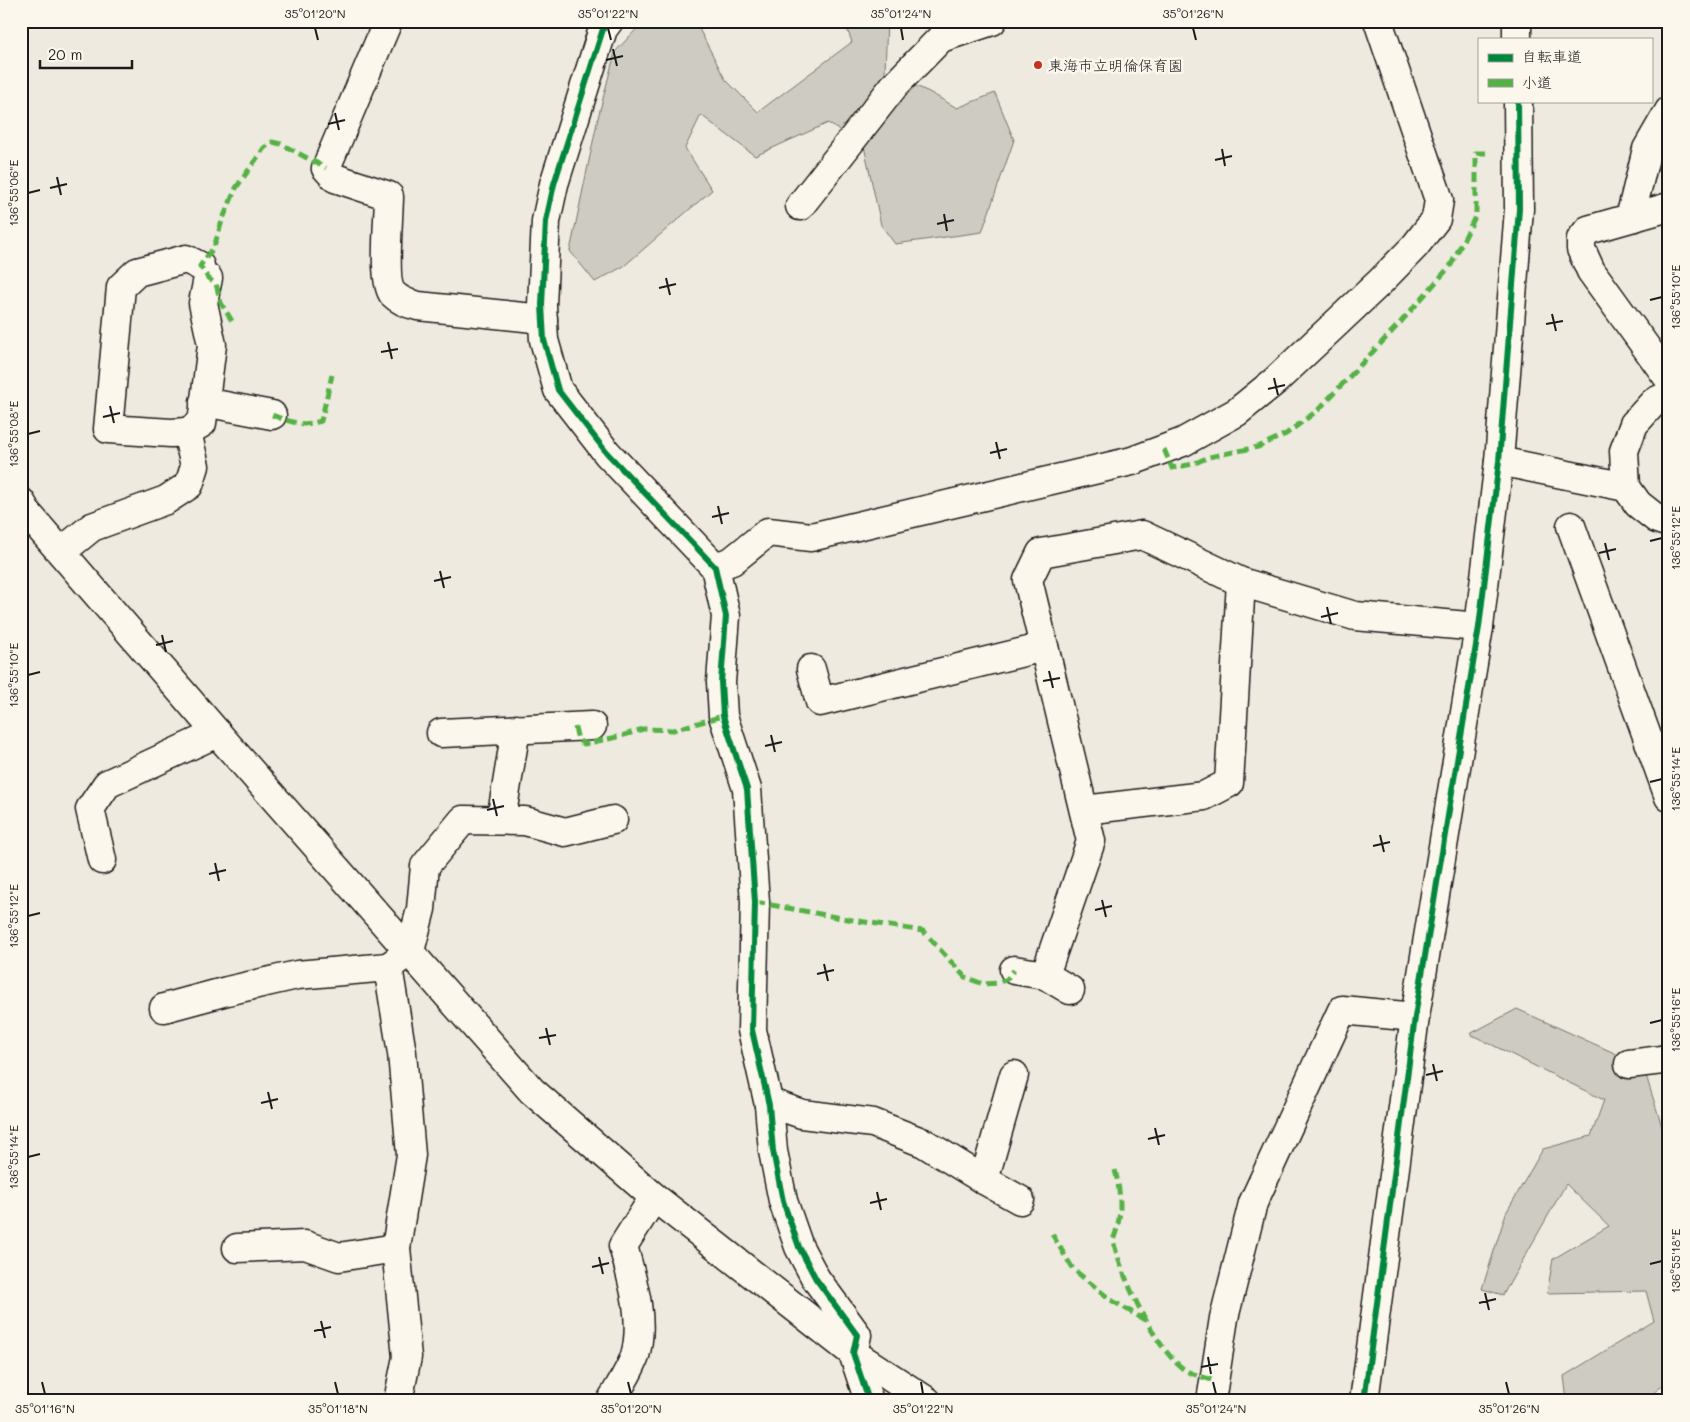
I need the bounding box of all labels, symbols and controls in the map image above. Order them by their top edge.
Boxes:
text: 35°01'20"N [284,5,346,21]
text: 35°01'22"N [578,5,638,21]
text: 35°01'24"N [871,5,931,21]
text: 35°01'26"N [1162,5,1224,21]
scale bar [40,38,132,70]
legend [1478,38,1652,102]
text: 20 m [48,44,82,64]
text: 自転車道 [1522,46,1582,66]
place label: 東海市立明倫保育園 [1048,55,1183,75]
marker: 東海市立明倫保育園 [1032,59,1044,71]
text: 小道 [1522,72,1552,92]
text: 136°55'06"E [5,160,21,226]
text: 136°55'10"E [1667,264,1683,329]
text: 136°55'08"E [5,401,21,467]
text: 136°55'12"E [1667,506,1683,570]
text: 136°55'10"E [5,642,21,707]
text: 136°55'14"E [1667,747,1683,811]
text: 136°55'12"E [5,884,21,948]
text: 136°55'16"E [1667,988,1683,1052]
text: 136°55'14"E [5,1125,21,1189]
text: 136°55'18"E [1667,1229,1683,1293]
text: 35°01'16"N [15,1400,75,1416]
text: 35°01'18"N [308,1400,368,1416]
text: 35°01'20"N [600,1400,662,1416]
text: 35°01'22"N [893,1400,953,1416]
text: 35°01'24"N [1186,1400,1246,1416]
text: 35°01'26"N [1478,1400,1540,1416]

